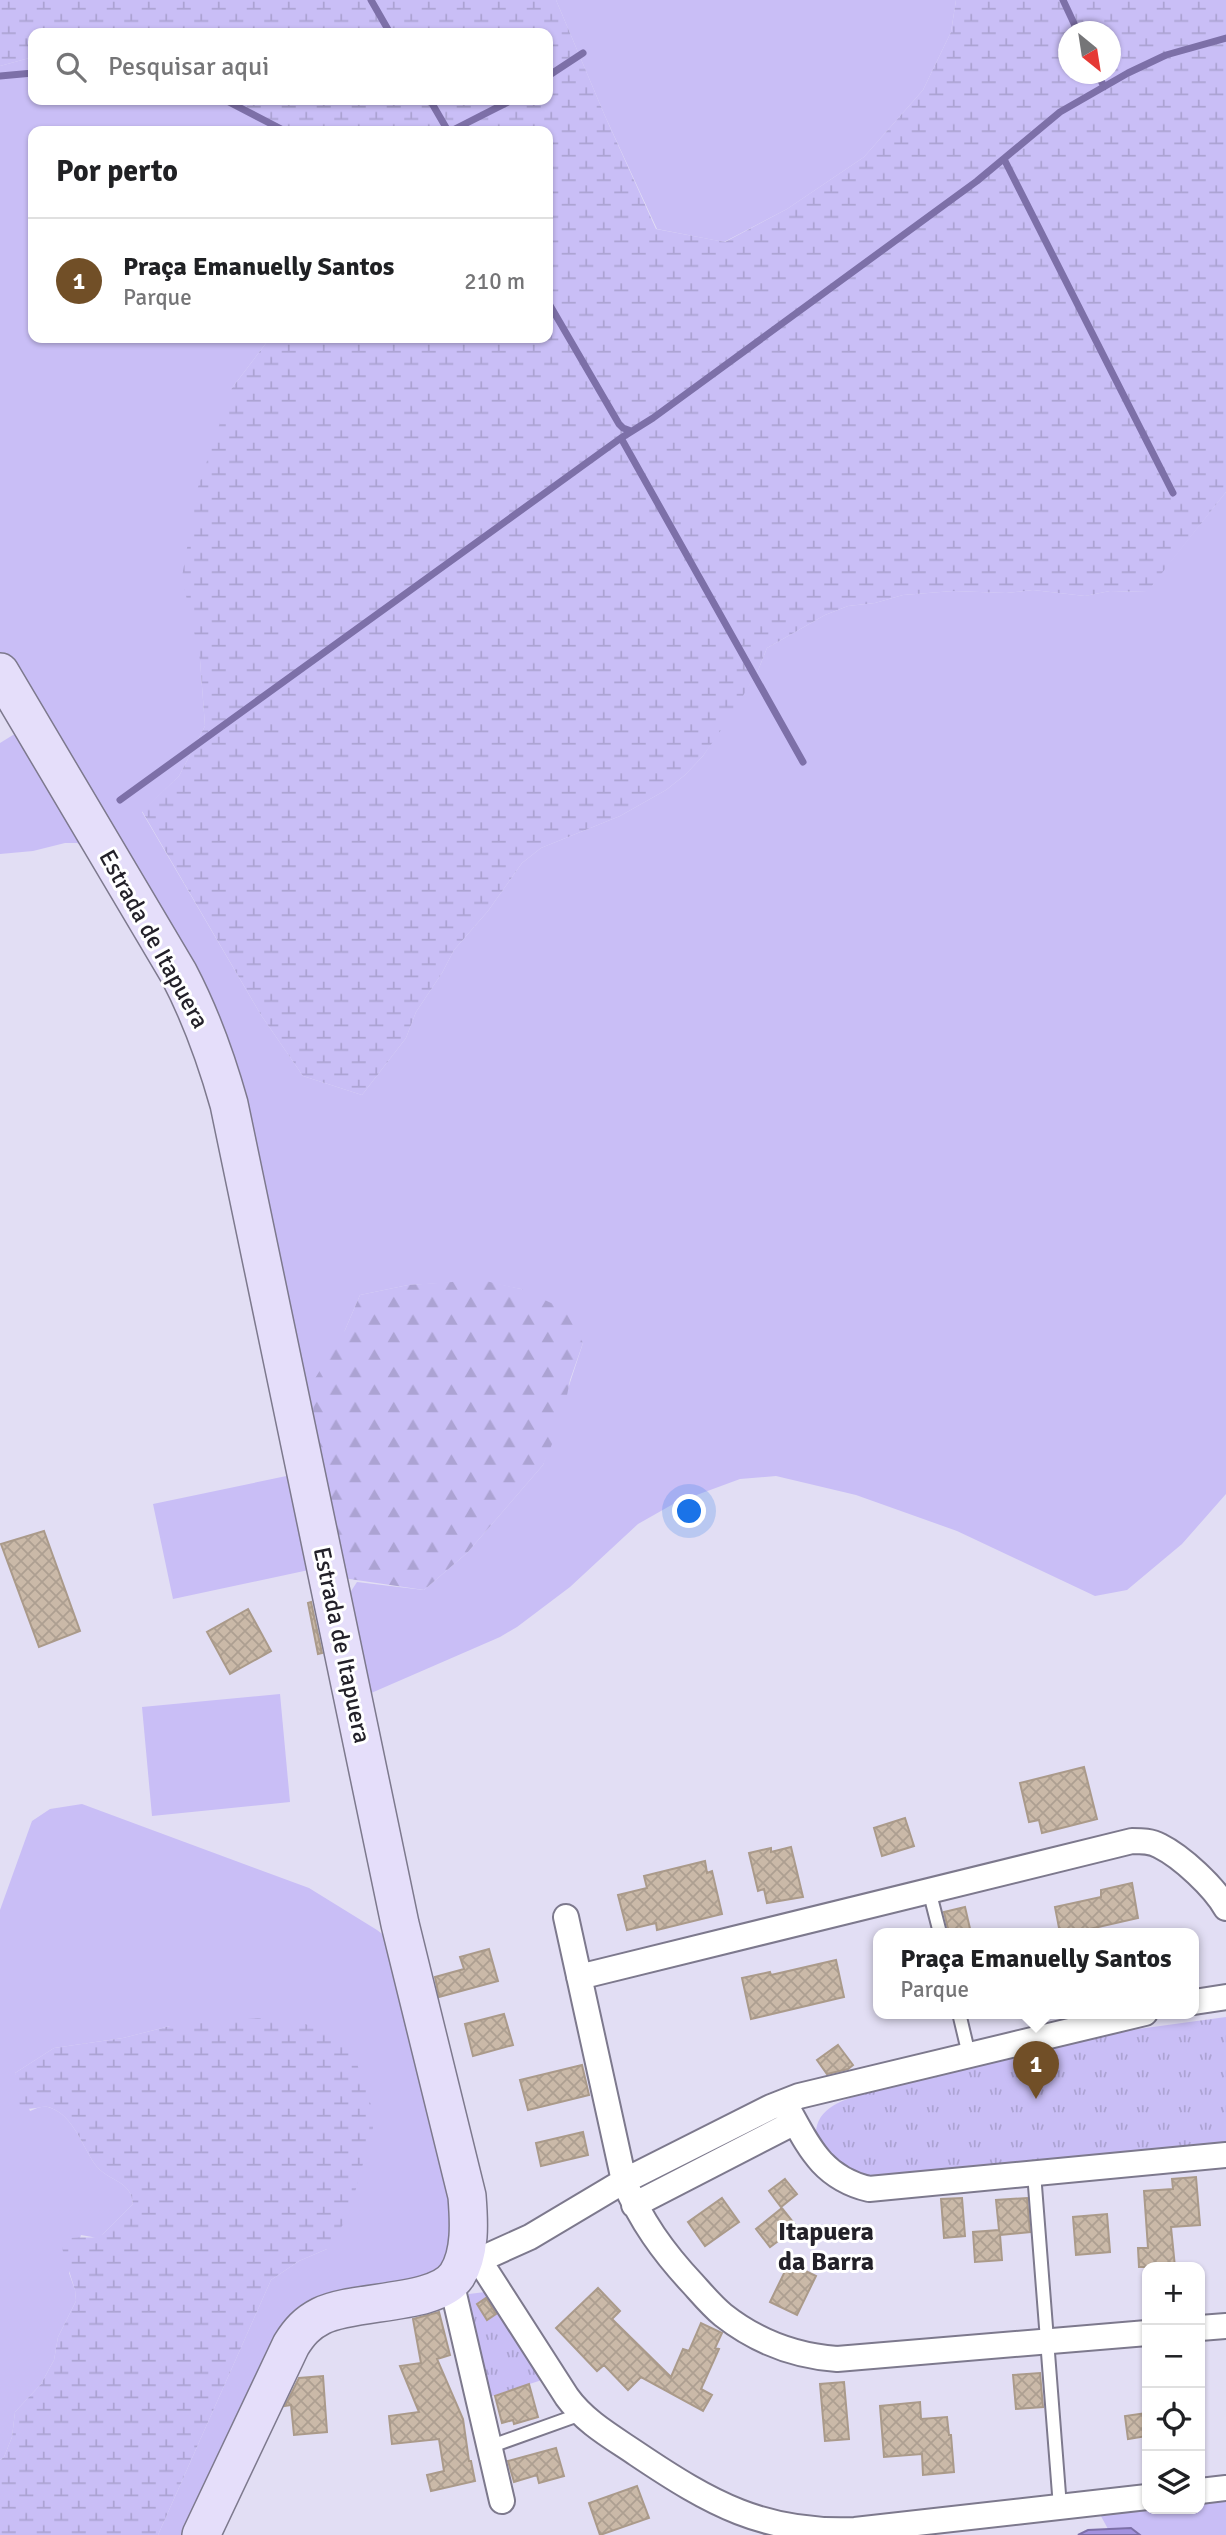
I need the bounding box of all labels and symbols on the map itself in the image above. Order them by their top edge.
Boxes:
north arrow [1058,21,1121,84]
street label: Estrada de Itapuera [92,844,216,1034]
your location [672,1494,706,1528]
street label: Estrada de Itapuera [307,1544,377,1746]
pin: 1 [1013,2041,1059,2099]
district label: Itapuera da Barra [778,2216,874,2278]

